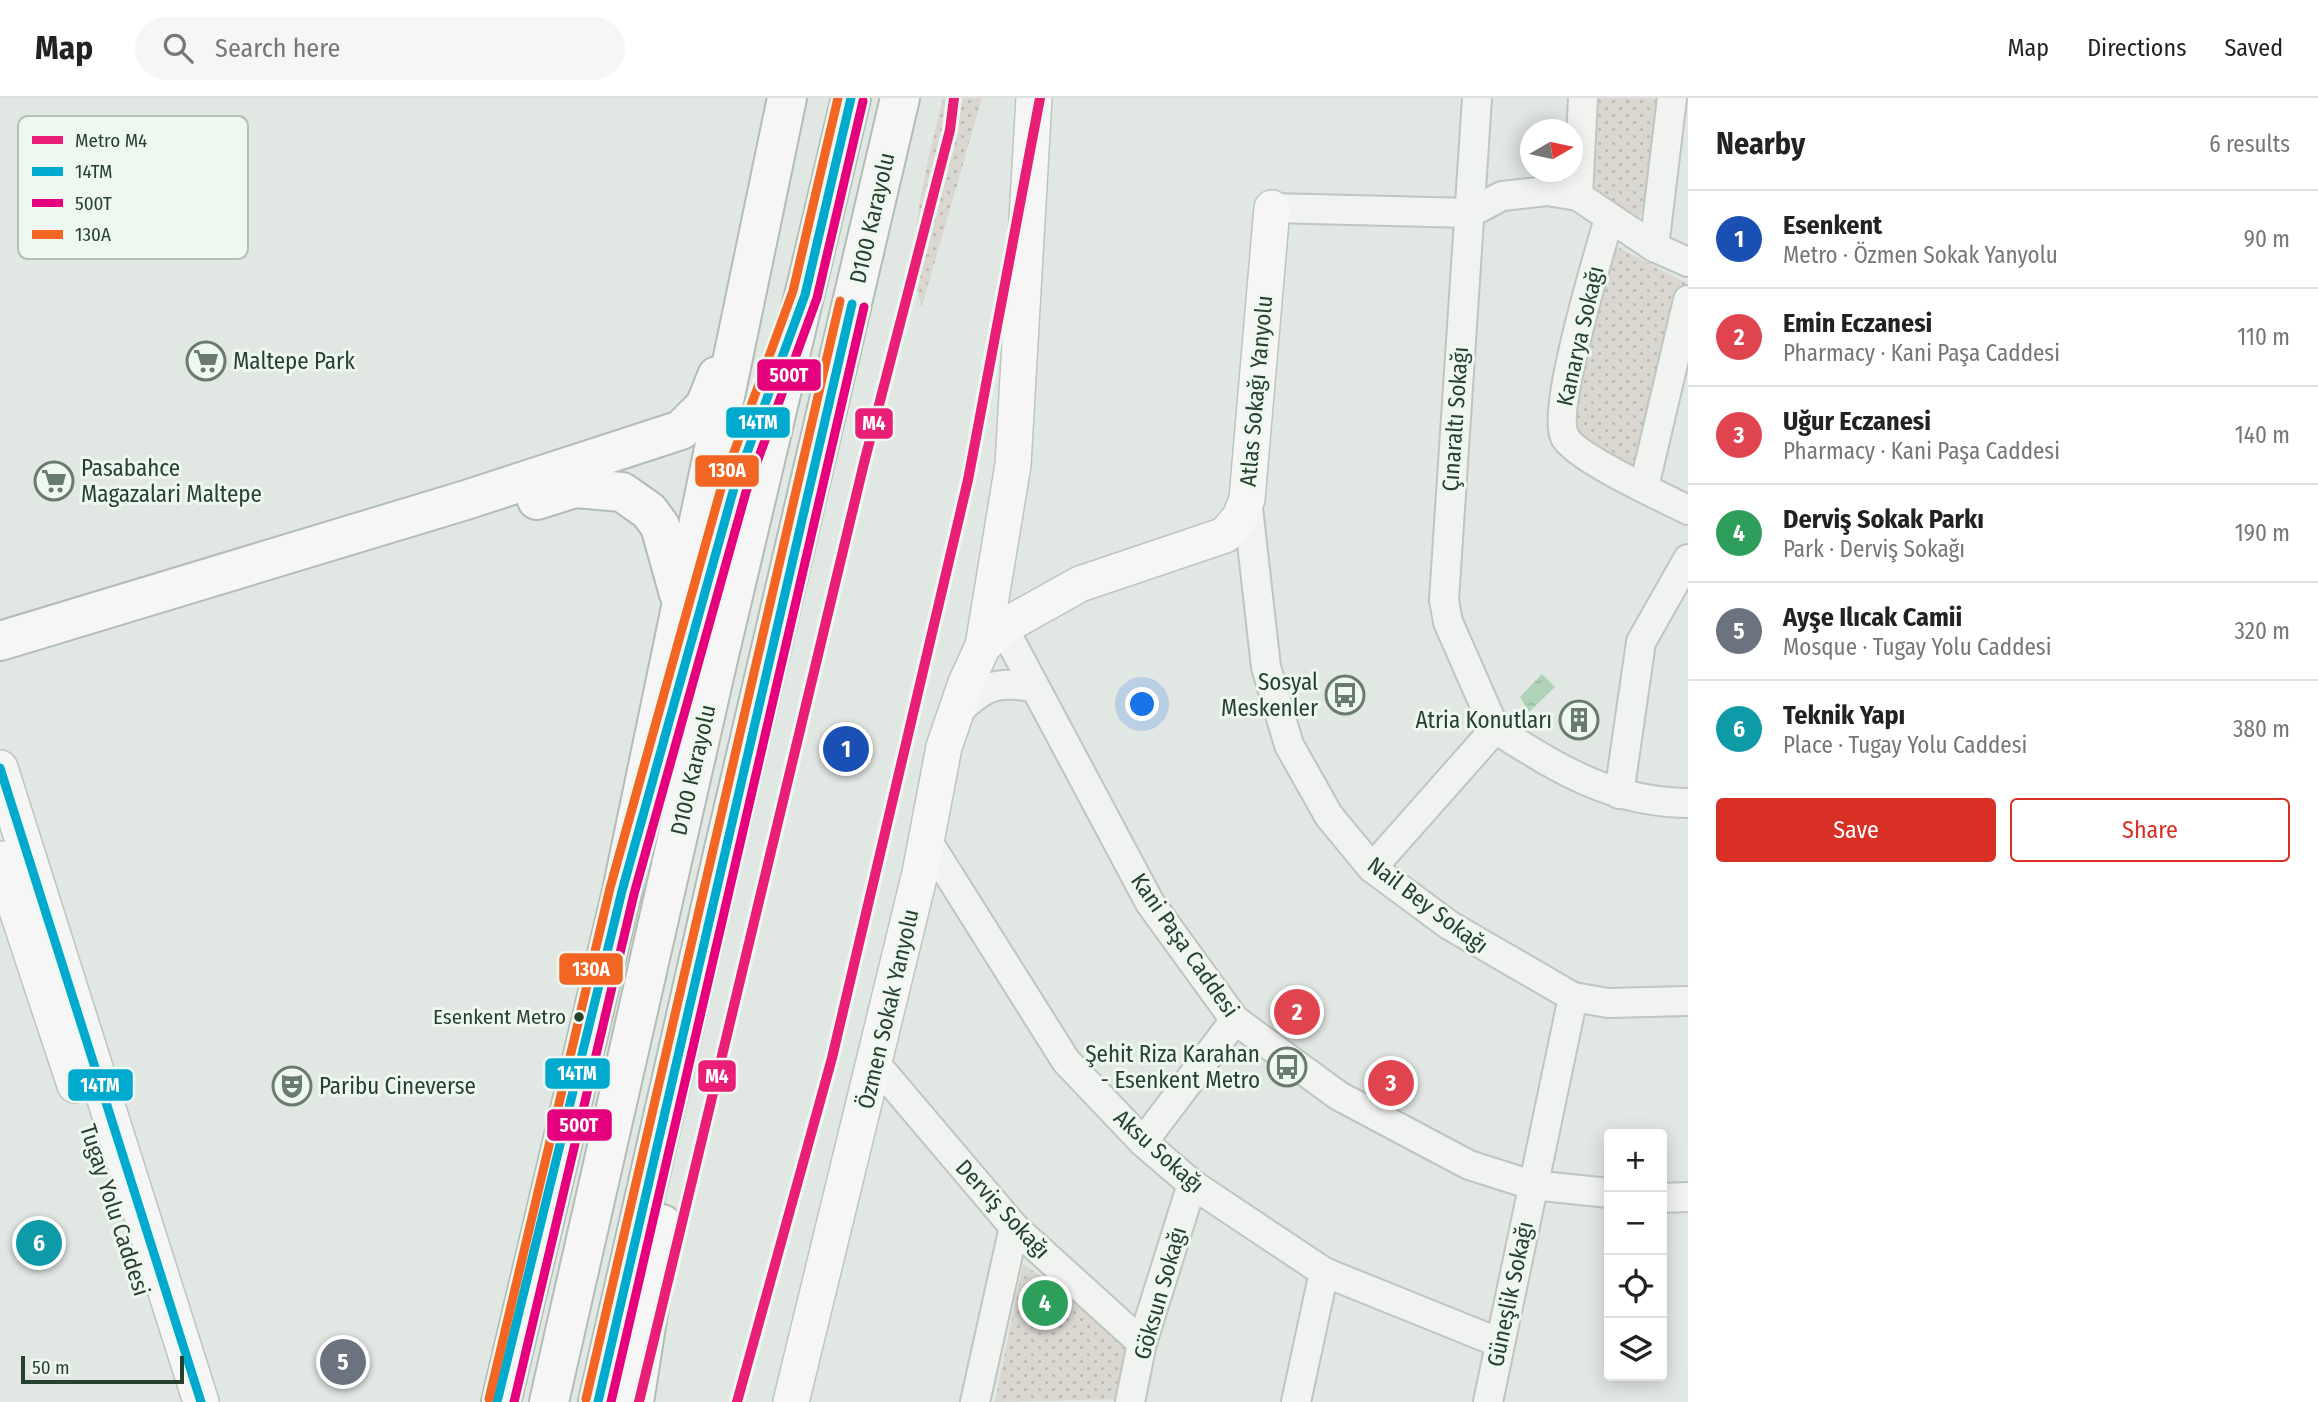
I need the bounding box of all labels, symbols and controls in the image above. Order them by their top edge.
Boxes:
search box [135,17,625,80]
text: Map [35,28,93,68]
icon: search [159,29,197,67]
text: Search here [215,33,340,64]
text: Map [2008,34,2049,62]
text: Directions [2087,34,2186,62]
text: Saved [2224,34,2283,62]
legend [18,116,248,259]
north arrow [1520,119,1583,182]
text: Nearby [1716,126,1805,162]
text: Metro M4 [75,129,147,152]
text: 6 results [2209,130,2290,158]
street label: D100 Karayolu [843,150,901,286]
text: 14TM [75,160,113,183]
text: 500T [75,192,112,215]
text: Esenkent [1783,210,1882,241]
text: 130A [75,223,111,246]
text: 1 [1734,225,1744,253]
text: 90 m [2244,225,2290,253]
text: Metro · Özmen Sokak Yanyolu [1783,241,2058,269]
street label: Kanarya Sokağı [1550,263,1610,409]
street label: Atlas Sokağı Yanyolu [1234,294,1278,488]
text: Emin Eczanesi [1783,308,1932,339]
text: 2 [1734,323,1744,351]
text: 110 m [2237,323,2290,351]
text: Pharmacy · Kani Paşa Caddesi [1783,339,2060,367]
supermarket icon: Maltepe Park [185,340,227,382]
street label: Çınaraltı Sokağı [1436,346,1474,492]
place label: Maltepe Park [233,347,355,375]
line badge: 500T [756,358,822,392]
text: 500T [770,364,809,387]
line badge: 14TM [725,406,791,439]
text: Uğur Eczanesi [1783,406,1931,437]
line badge: M4 [854,407,894,440]
text: 14TM [738,411,778,434]
text: M4 [862,412,886,435]
text: 3 [1734,421,1744,449]
text: 140 m [2235,421,2290,449]
text: Pharmacy · Kani Paşa Caddesi [1783,437,2060,465]
place label: Pasabahce Magazalari Maltepe [81,454,262,508]
line badge: 130A [694,454,760,488]
text: 130A [708,459,747,482]
supermarket icon: Pasabahce Magazalari Maltepe [33,460,75,502]
text: Derviş Sokak Parkı [1783,504,1984,535]
text: 4 [1733,519,1745,547]
text: 190 m [2235,519,2290,547]
text: Park · Derviş Sokağı [1783,535,1965,563]
text: Ayşe Ilıcak Camii [1783,602,1962,633]
text: 5 [1733,617,1745,645]
text: 320 m [2235,617,2290,645]
text: Mosque · Tugay Yolu Caddesi [1783,633,2051,661]
place label: Sosyal Meskenler [1221,668,1318,722]
bus stop icon: Sosyal Meskenler [1324,674,1366,716]
your location [1125,687,1159,721]
building icon: Atria Konutları [1558,699,1600,741]
text: Teknik Yapı [1783,700,1905,731]
street label: D100 Karayolu [664,702,722,838]
place label: Atria Konutları [1415,706,1552,734]
text: 6 [1733,715,1745,743]
text: 380 m [2233,715,2290,743]
pin: 1 [823,723,869,775]
text: Place · Tugay Yolu Caddesi [1783,731,2027,759]
button: Save [1716,798,1996,862]
button: Share [2010,798,2290,862]
street label: Nail Bey Sokağı [1362,851,1494,959]
street label: Kani Paşa Caddesi [1125,868,1245,1022]
street label: Özmen Sokak Yanyolu [851,906,925,1112]
line badge: 130A [558,952,624,986]
text: 130A [572,958,611,981]
pin: 2 [1274,986,1320,1038]
place label: Esenkent Metro [433,1004,566,1030]
marker: Esenkent Metro [572,1010,586,1024]
place label: Şehi̇t Riza Karahan - Esenkent Metro [1085,1040,1260,1094]
bus stop icon: Şehi̇t Riza Karahan - Esenkent Metro [1266,1046,1308,1088]
line badge: 14TM [544,1057,611,1090]
pin: 3 [1368,1057,1414,1109]
line badge: M4 [697,1059,737,1093]
text: 14TM [557,1062,597,1085]
theatre icon: Paribu Cineverse [271,1065,313,1107]
text: M4 [705,1065,729,1088]
line badge: 14TM [67,1068,134,1102]
place label: Paribu Cineverse [319,1072,476,1100]
text: 14TM [80,1074,120,1097]
street label: Aksu Sokağı [1108,1103,1210,1199]
line badge: 500T [546,1108,613,1142]
text: 500T [560,1114,599,1137]
street label: Tugay Yolu Caddesi [74,1121,156,1299]
map controls [1604,1129,1667,1381]
button: + [1604,1129,1667,1192]
street label: Derviş Sokağı [950,1154,1056,1264]
button: − [1604,1192,1667,1255]
pin: 6 [16,1217,62,1269]
street label: Güneşlik Sokağı [1481,1219,1539,1369]
street label: Göksun Sokağı [1128,1223,1192,1363]
button: locate [1604,1255,1667,1318]
pin: 4 [1022,1277,1068,1329]
button: layers [1604,1318,1667,1381]
pin: 5 [320,1336,366,1388]
scale bar [21,1353,184,1385]
text: 50 m [32,1356,70,1379]

